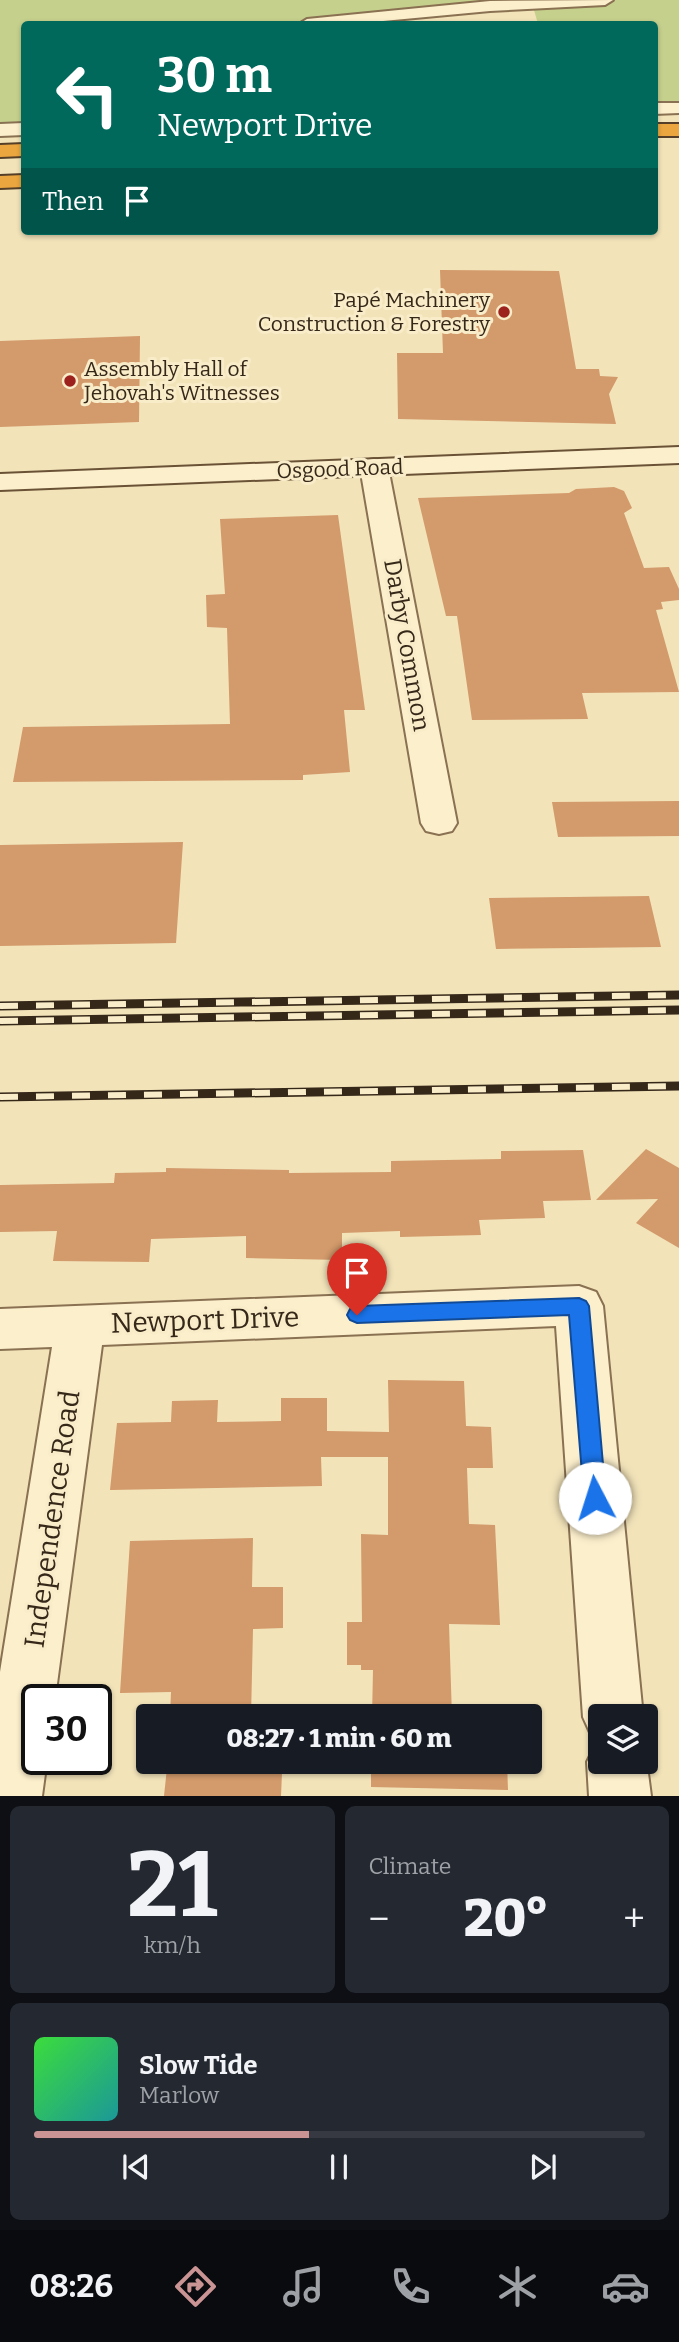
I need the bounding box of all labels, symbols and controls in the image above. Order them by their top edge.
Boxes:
text: 30 m [157,46,272,105]
icon: left [42,49,133,140]
text: Newport Drive [157,106,373,144]
icon: arrive [118,182,156,220]
text: Then [42,186,104,217]
place label: Papé Machinery Construction & Forestry [258,287,491,337]
marker: Papé Machinery Construction & Forestry [496,304,512,320]
place label: Assembly Hall of Jehovah's Witnesses [83,356,280,406]
marker: Assembly Hall of Jehovah's Witnesses [62,373,78,389]
street label: Osgood Road [276,454,404,484]
street label: Darby Common [378,557,436,733]
pin [327,1243,387,1315]
icon: arrive [338,1254,376,1292]
street label: Newport Drive [110,1300,300,1340]
street label: Independence Road [18,1388,86,1650]
position arrow [558,1461,632,1535]
speed limit sign: 30 [21,1684,112,1775]
map controls [588,1704,658,1774]
button: layers [588,1704,658,1774]
text: 08:27 · 1 min · 60 m [226,1723,452,1754]
text: 21 [127,1831,218,1940]
text: Climate [369,1852,451,1880]
text: 20° [464,1887,549,1950]
text: − [369,1896,389,1942]
text: + [623,1896,645,1942]
text: km/h [144,1931,201,1959]
text: Slow Tide [139,2050,258,2081]
text: Marlow [139,2081,219,2109]
icon: previous [117,2148,155,2186]
icon: pause [320,2148,358,2186]
icon: next [524,2148,562,2186]
icon: directions [171,2262,220,2311]
icon: music [279,2262,328,2311]
icon: phone [386,2262,435,2311]
icon: climate [493,2262,542,2311]
icon: car [601,2262,650,2311]
text: 08:26 [29,2267,113,2305]

